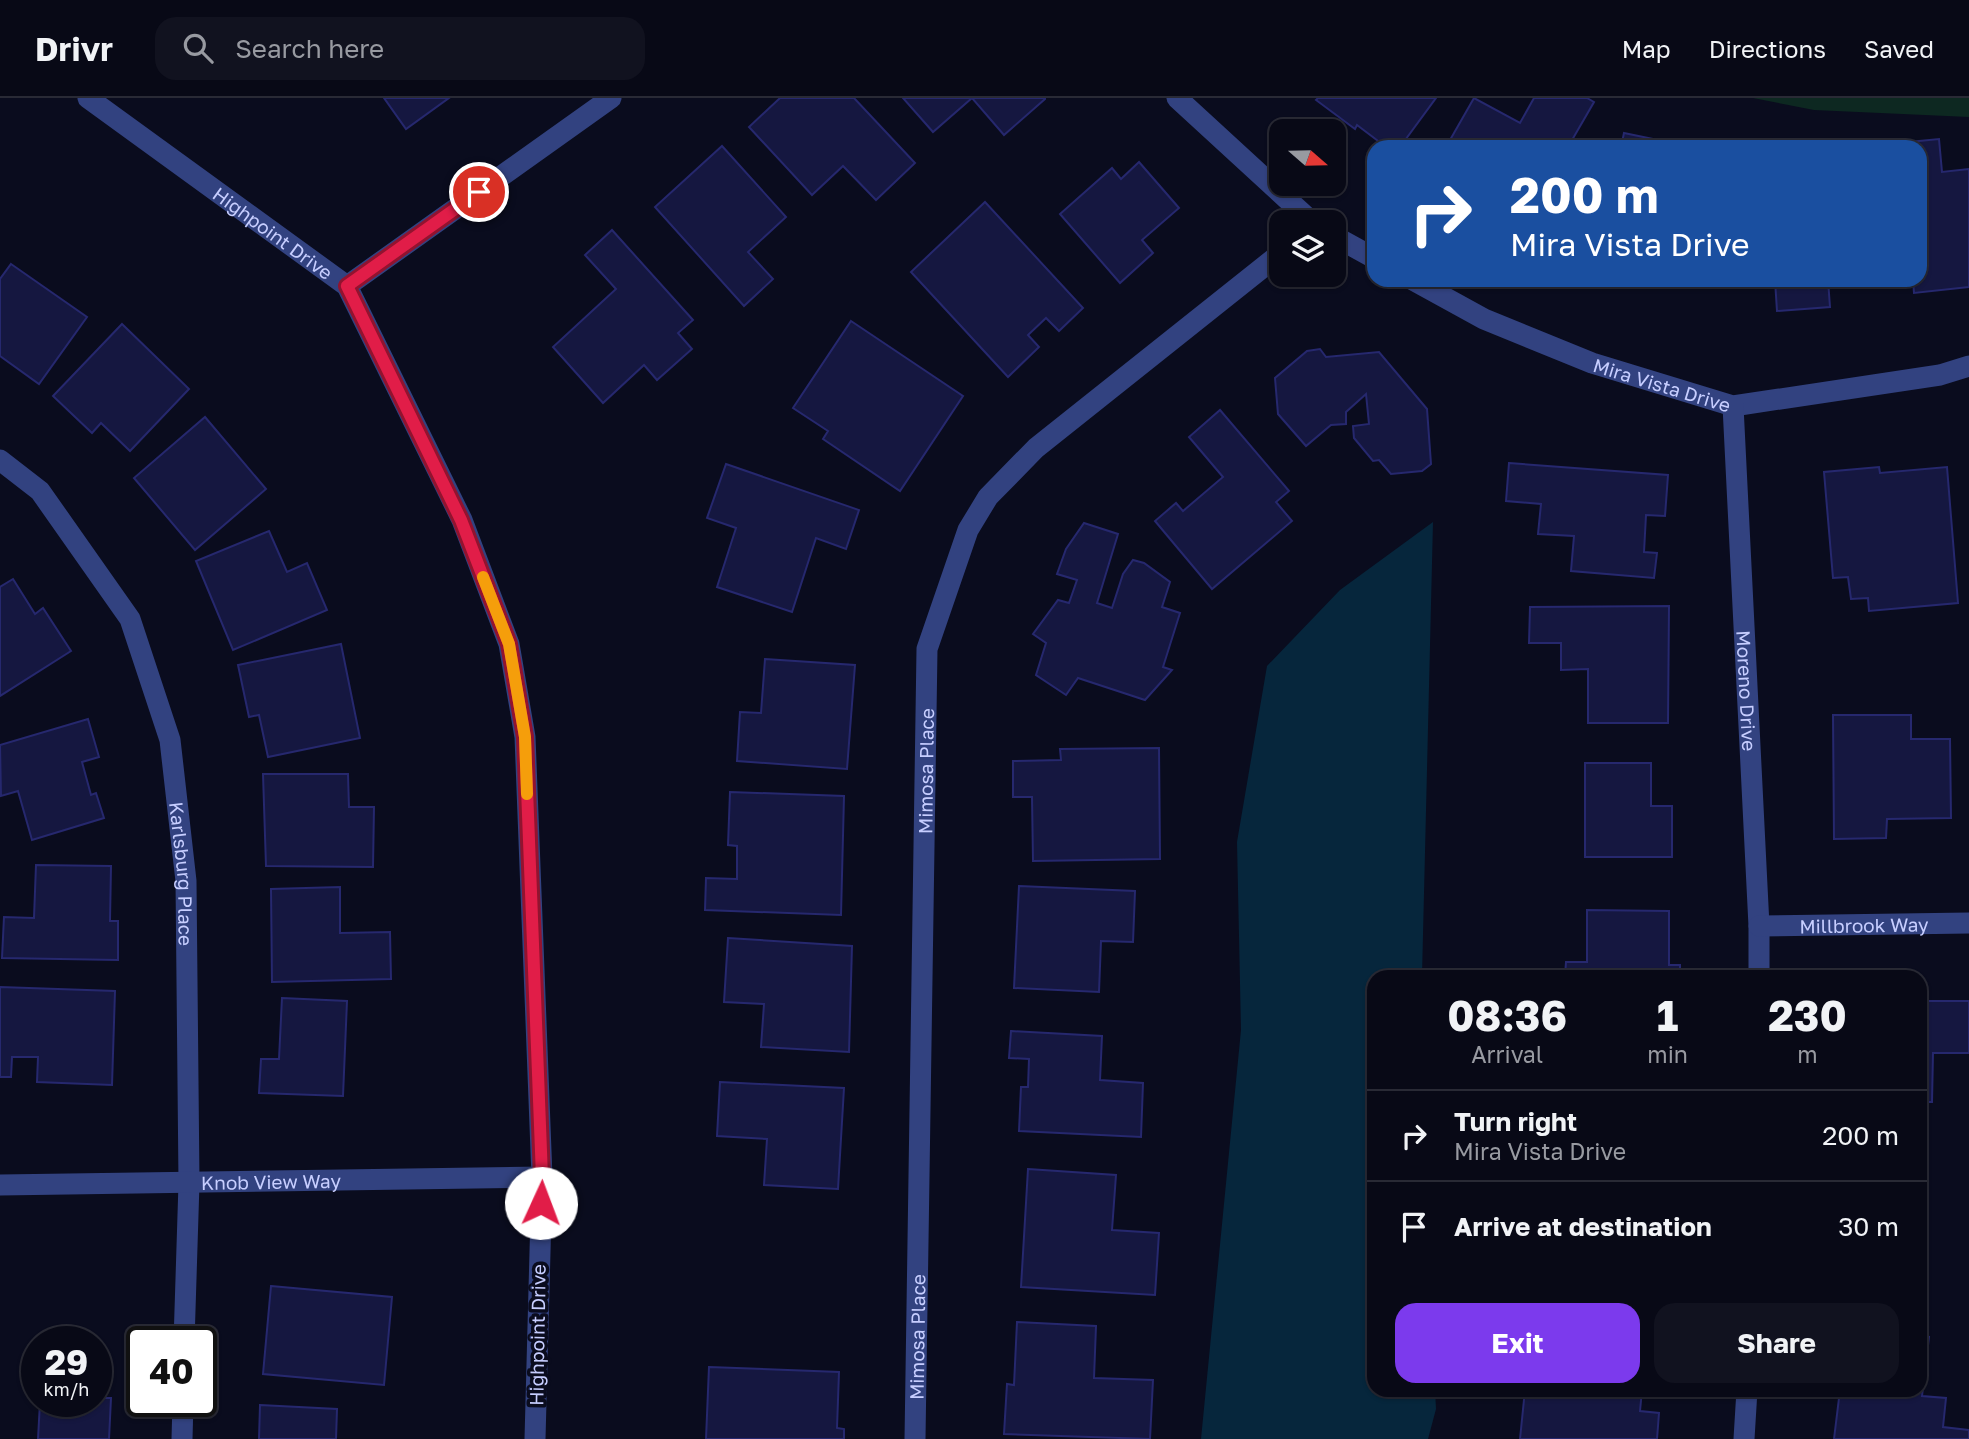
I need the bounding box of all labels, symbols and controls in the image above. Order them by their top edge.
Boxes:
search box [155,17,645,80]
text: Drivr [35,29,113,68]
icon: search [179,29,217,67]
text: Search here [235,33,384,64]
text: Map [1622,34,1671,63]
text: Directions [1709,34,1826,63]
text: Saved [1864,34,1934,63]
north arrow [1269,119,1346,196]
map controls [1269,119,1346,287]
pin [449,162,509,222]
text: 200 m [1510,165,1659,224]
icon: right [1395,168,1486,259]
icon: arrive [460,173,498,211]
street label: Highpoint Drive [209,181,338,284]
button: layers [1269,210,1346,287]
text: Mira Vista Drive [1510,225,1750,263]
street label: Mira Vista Drive [1591,353,1734,416]
street label: Moreno Drive [1733,630,1762,752]
street label: Mimosa Place [913,708,938,834]
street label: Karlsburg Place [166,800,198,946]
street label: Millbrook Way [1799,912,1929,937]
text: 08:36 [1447,990,1567,1040]
text: 1 [1657,990,1678,1040]
text: 230 [1768,990,1847,1040]
text: Arrival [1471,1040,1543,1068]
text: min [1647,1040,1688,1068]
text: m [1797,1040,1818,1068]
text: Turn right [1454,1106,1577,1137]
icon: right [1395,1117,1433,1155]
text: 200 m [1822,1120,1899,1151]
text: Mira Vista Drive [1454,1137,1626,1165]
position arrow [504,1166,578,1240]
street label: Knob View Way [201,1168,341,1194]
icon: arrive [1395,1208,1433,1246]
text: Arrive at destination [1454,1211,1712,1242]
text: 30 m [1838,1211,1899,1242]
street label: Highpoint Drive [524,1264,550,1406]
street label: Mimosa Place [904,1274,929,1400]
button: Exit [1395,1303,1640,1383]
button: Share [1654,1303,1899,1383]
speed limit sign: 40 [126,1326,217,1417]
text: 29 [45,1341,88,1383]
text: km/h [44,1378,89,1400]

